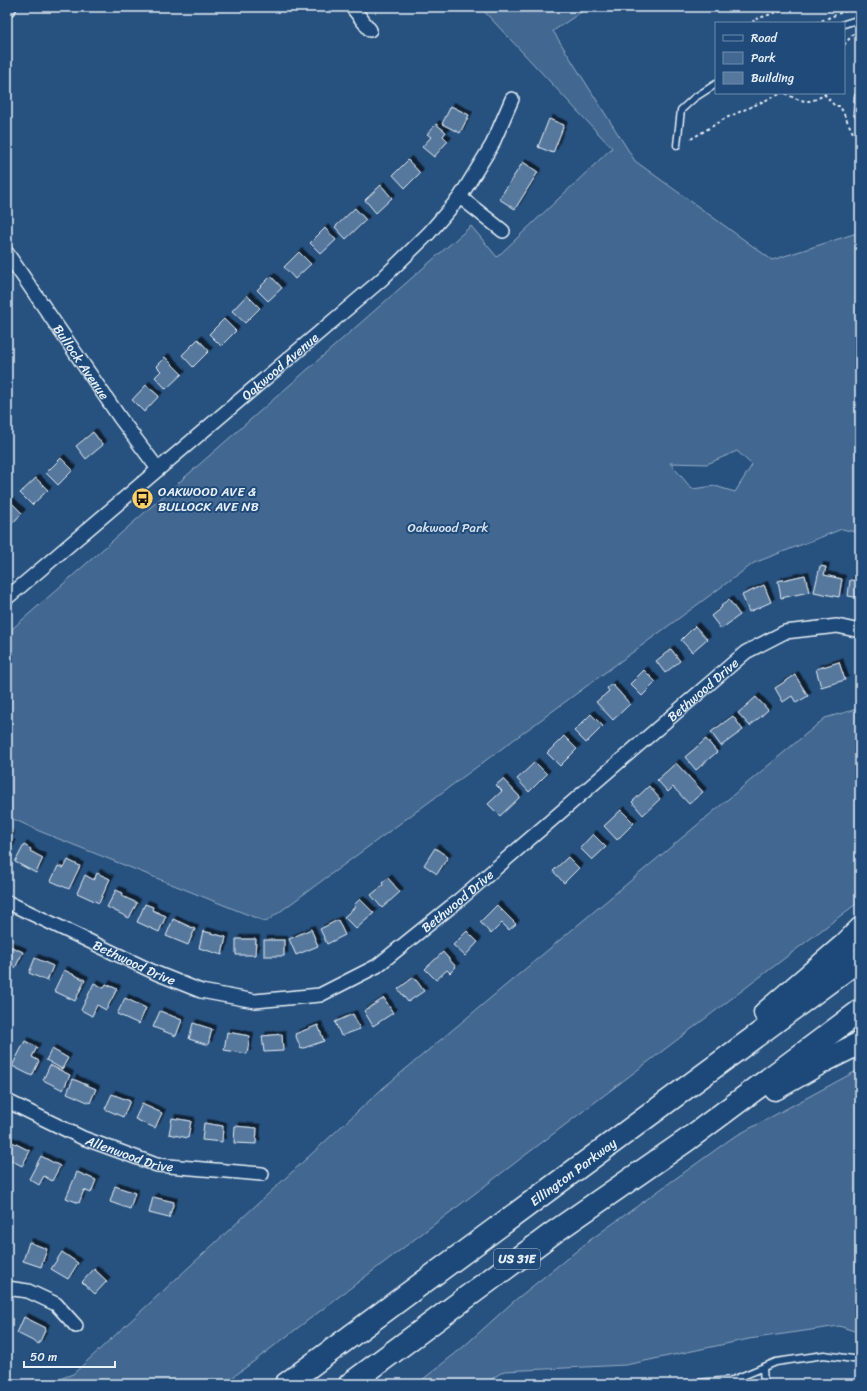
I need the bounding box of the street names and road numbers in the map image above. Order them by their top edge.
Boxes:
street label: Bullock Avenue [47,319,116,405]
street label: Oakwood Avenue [236,326,324,406]
street label: Bethwood Drive [661,651,744,727]
street label: Bethwood Drive [416,863,499,938]
street label: Bethwood Drive [89,933,180,991]
street label: Allenwood Drive [82,1128,175,1178]
street label: Ellington Parkway [524,1131,622,1212]
road number: US 31E [494,1249,540,1269]

